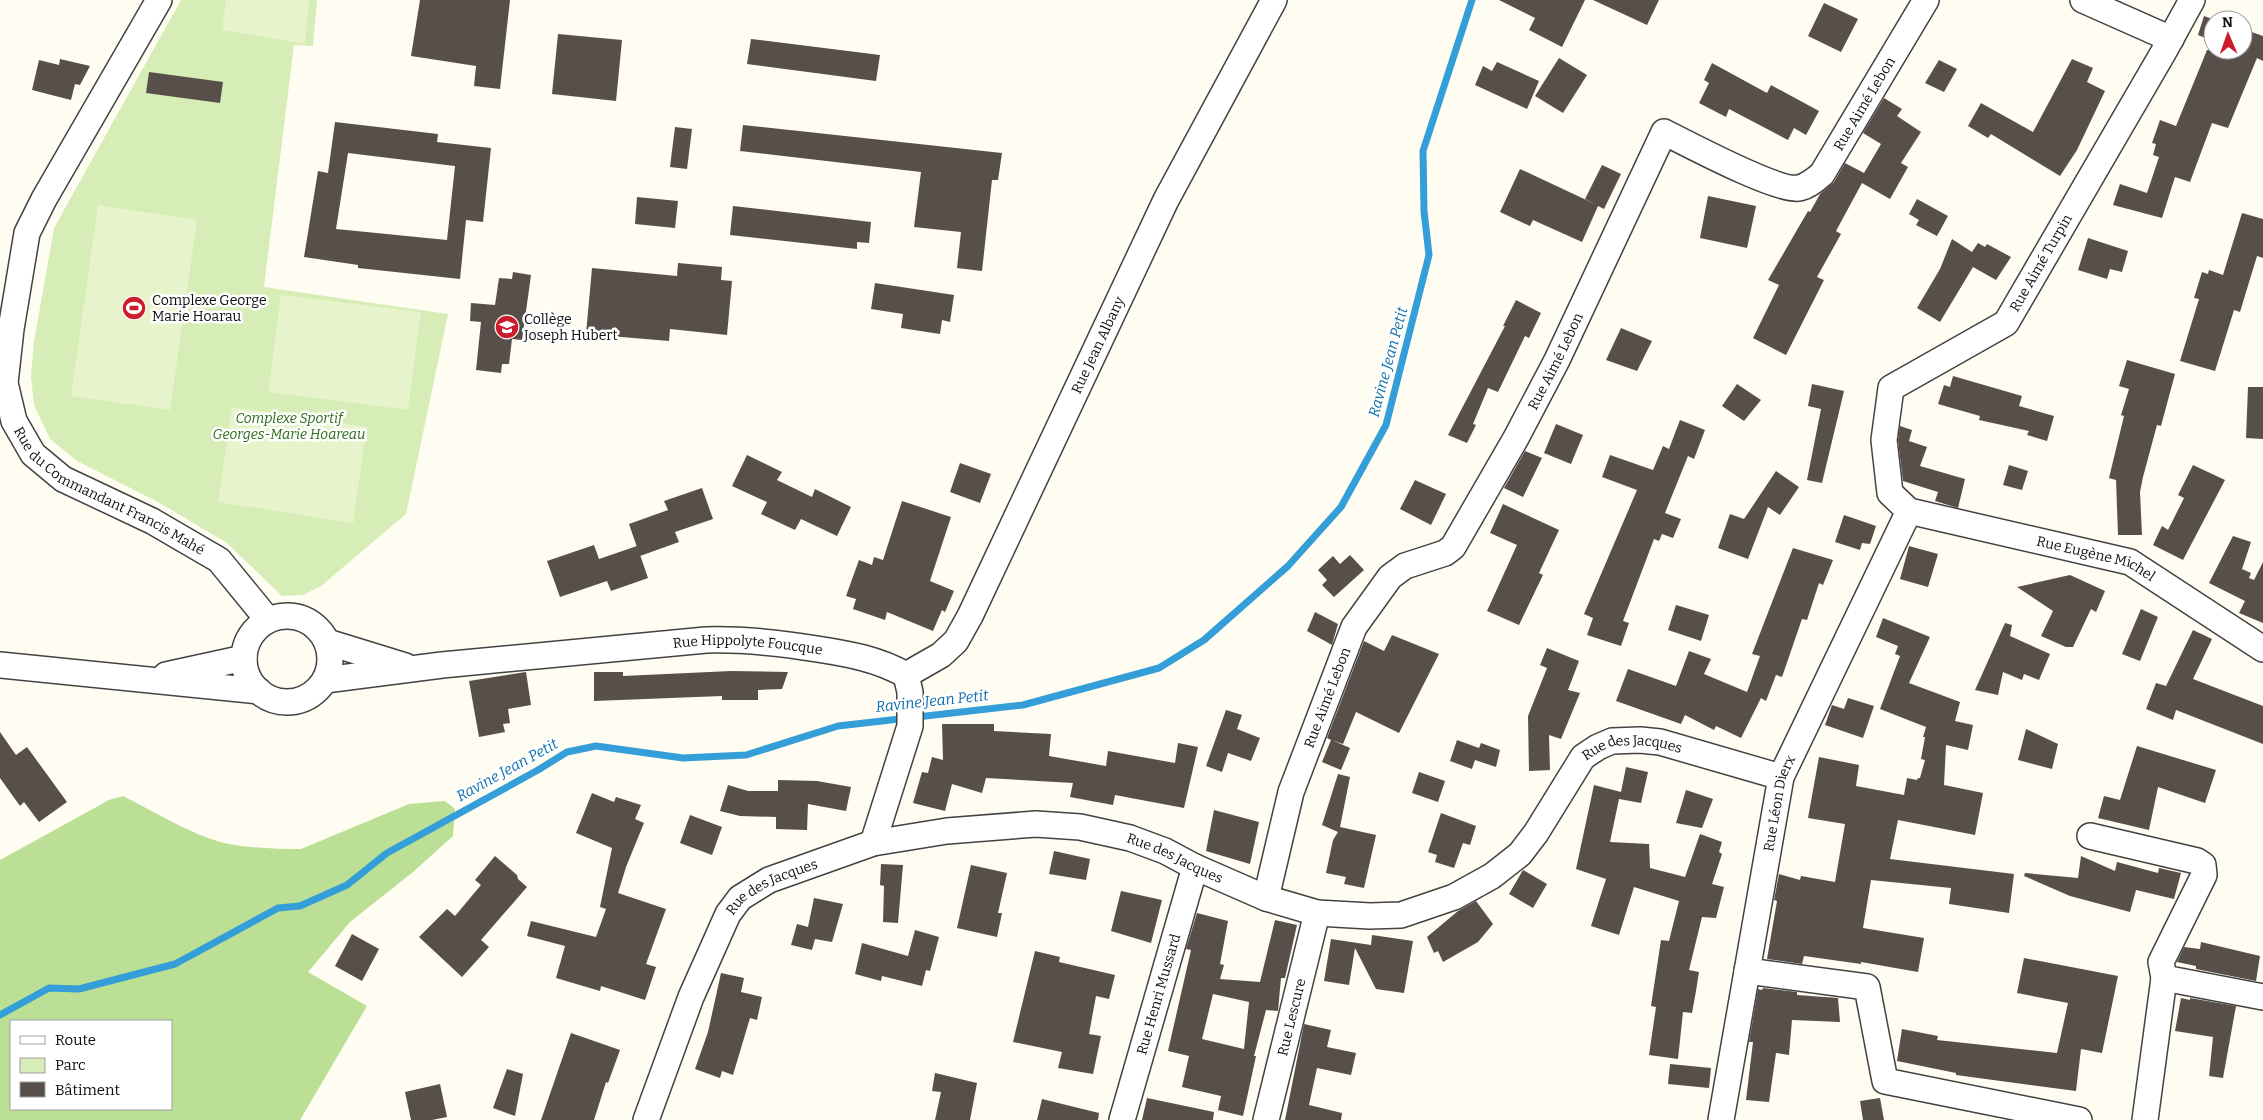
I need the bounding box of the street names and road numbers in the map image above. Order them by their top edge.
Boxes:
street label: Rue Aimé Lebon [1830,54,1899,153]
street label: Rue Aimé Turpin [2006,211,2076,315]
street label: Rue Jean Albany [1068,293,1128,396]
street label: Rue Aimé Lebon [1524,310,1587,413]
street label: Rue du Commandant Francis Mahé [10,423,208,558]
street label: Rue Eugène Michel [2035,532,2158,585]
street label: Rue Hippolyte Foucque [672,631,824,658]
street label: Rue Aimé Lebon [1300,645,1354,750]
street label: Rue des Jacques [1579,731,1684,764]
street label: Rue Léon Dierx [1760,752,1799,853]
street label: Rue des Jacques [1124,829,1226,887]
street label: Rue des Jacques [722,855,820,918]
street label: Rue Henri Mussard [1133,932,1184,1057]
street label: Rue Lescure [1274,977,1309,1058]

